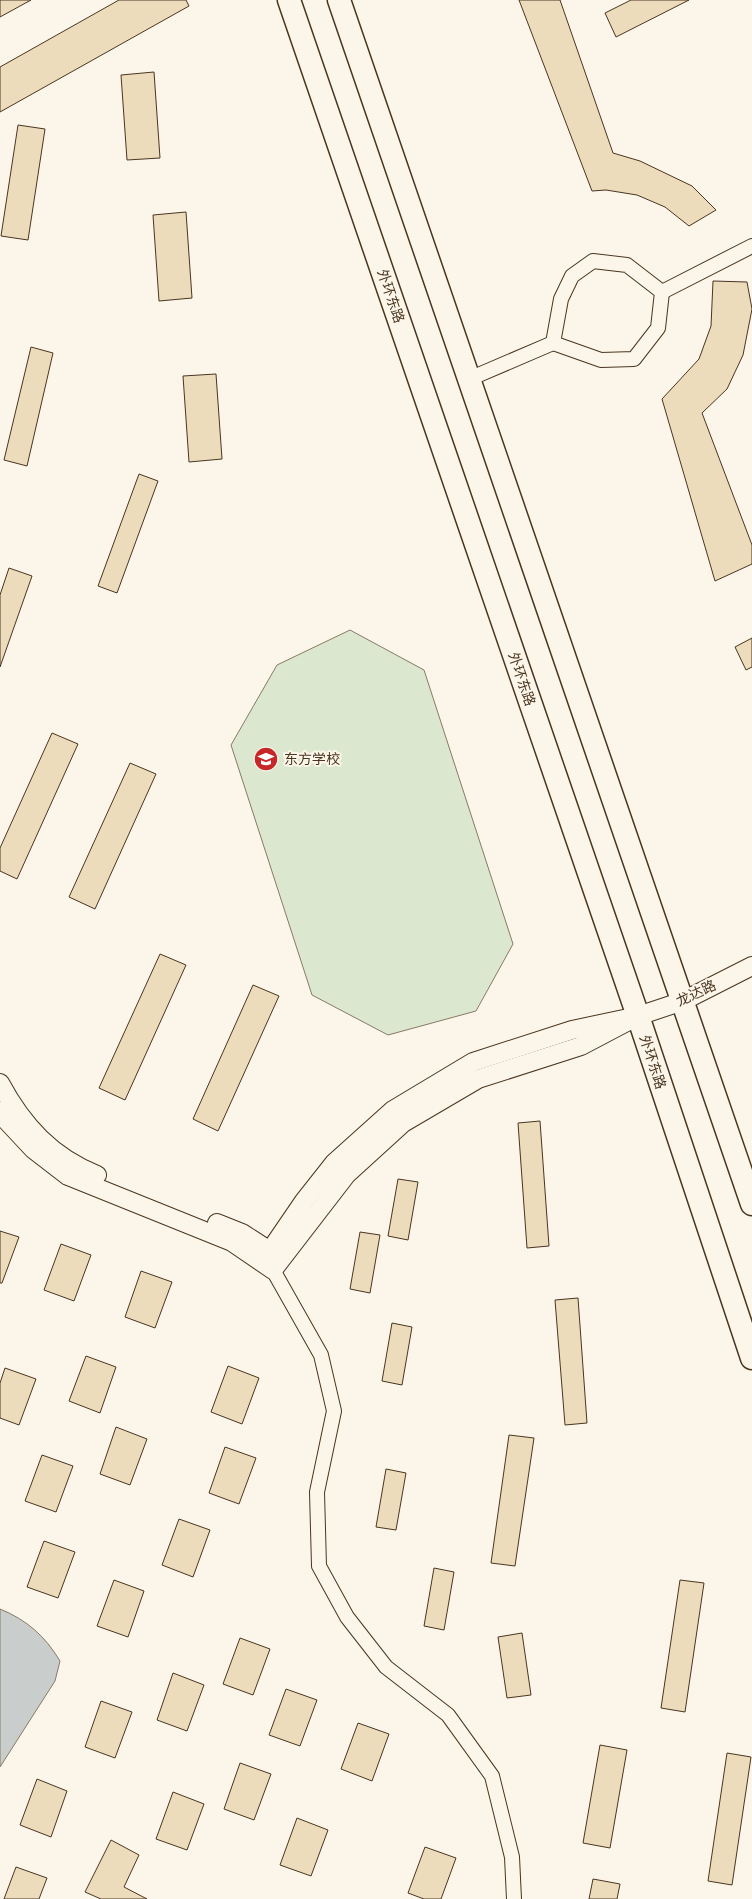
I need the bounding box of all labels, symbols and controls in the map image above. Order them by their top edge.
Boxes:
street label: 外环东路 [373,267,409,325]
street label: 外环东路 [504,650,540,708]
school or university icon: 东方学校 [253,746,279,772]
place label: 东方学校 [284,750,340,768]
street label: 龙达路 [673,976,719,1010]
street label: 外环东路 [636,1033,670,1091]

